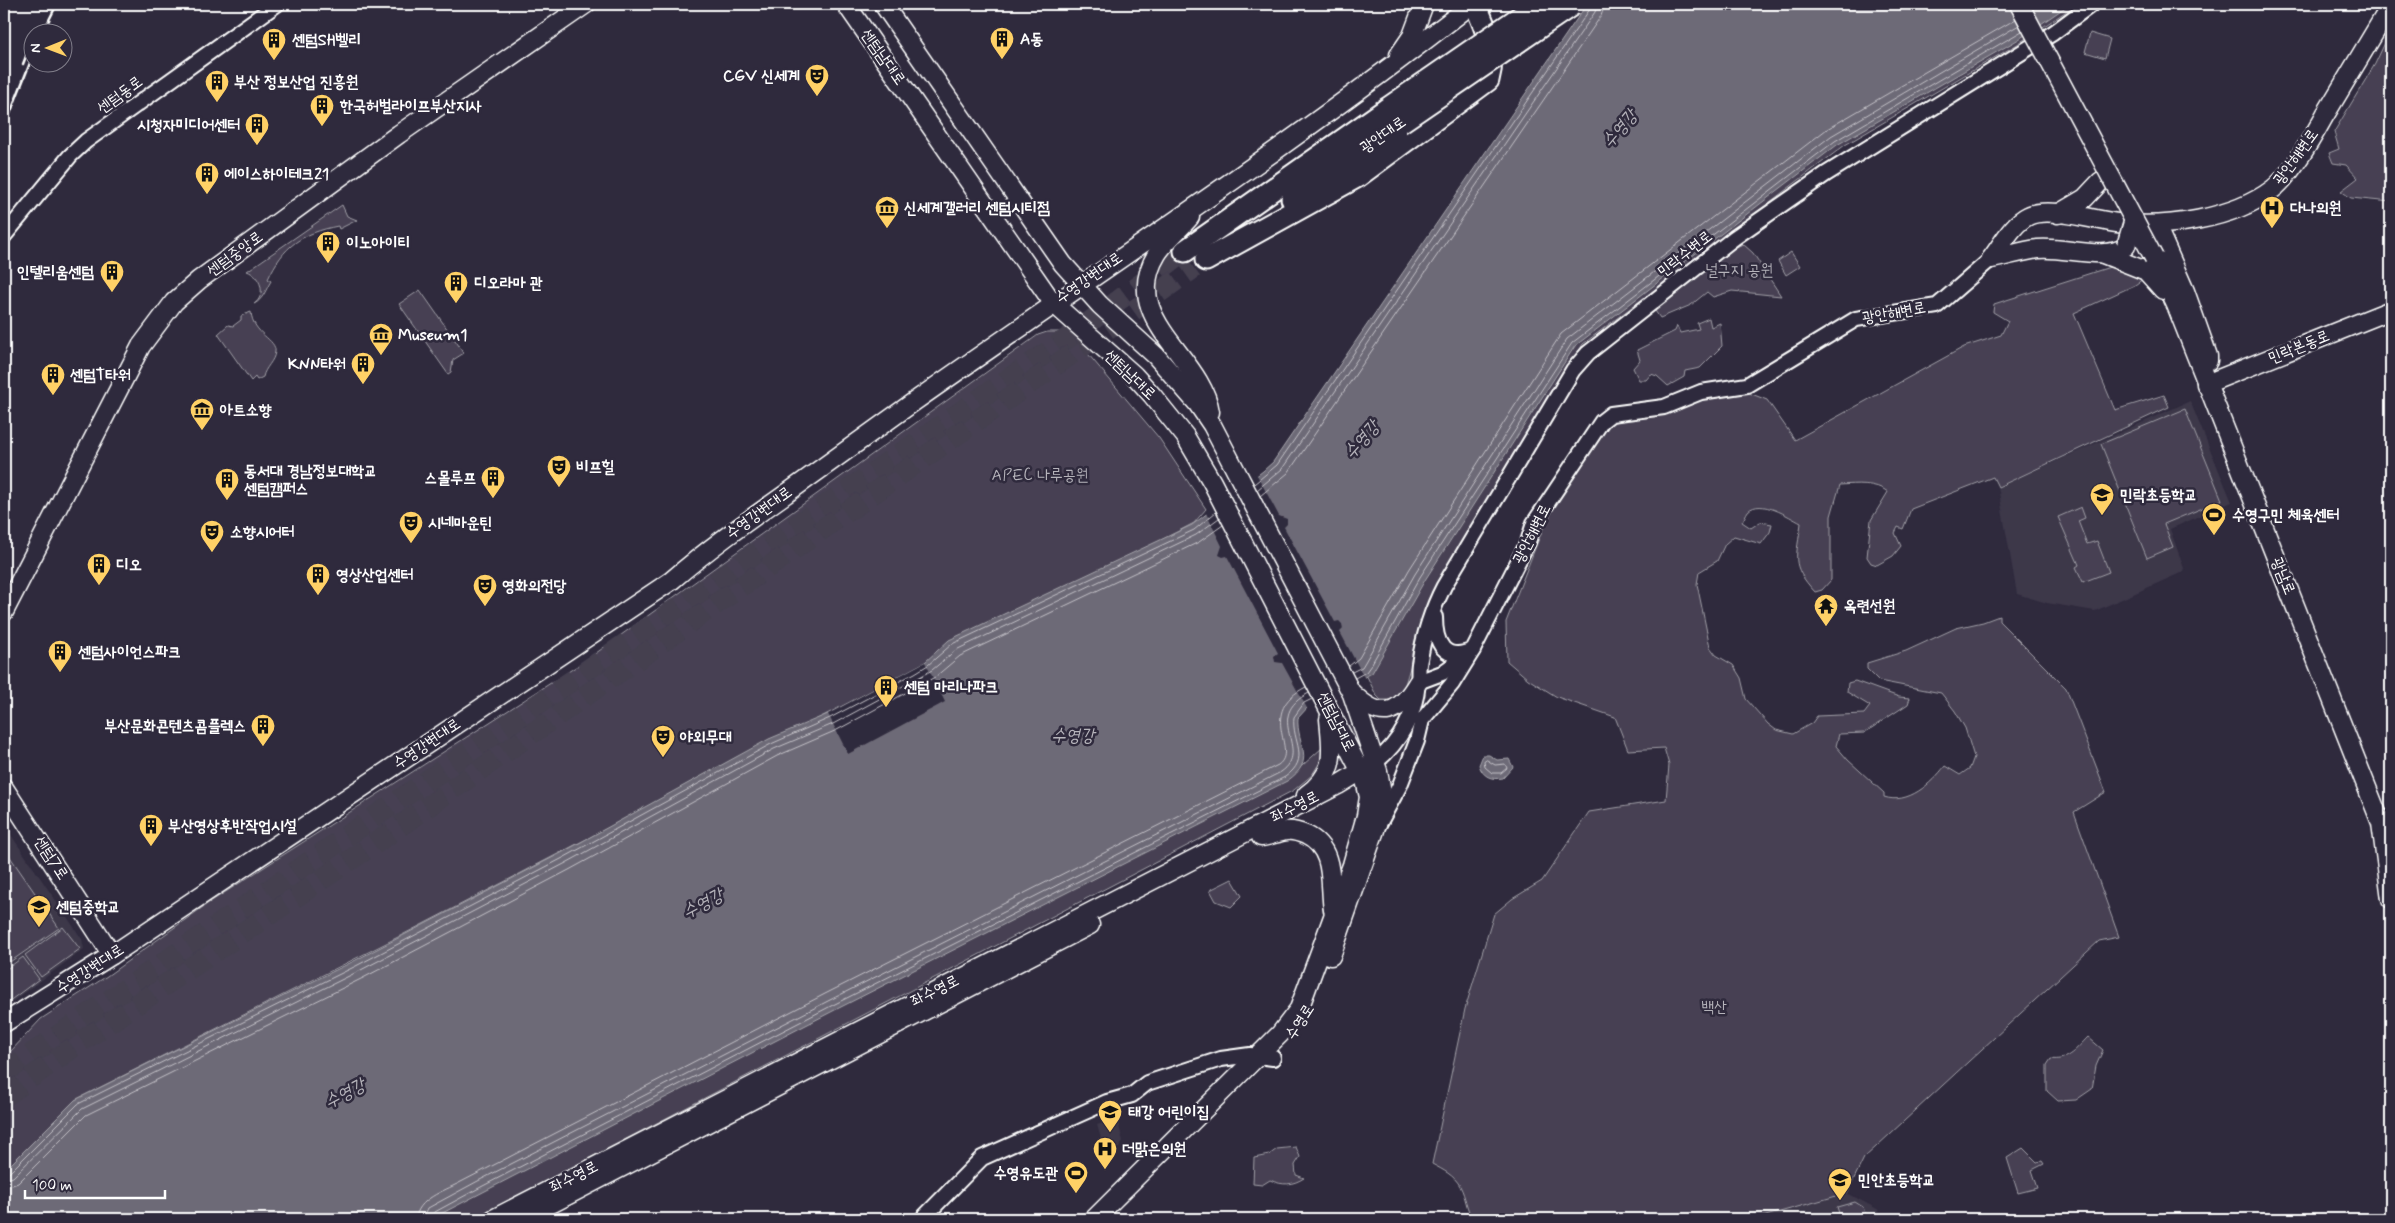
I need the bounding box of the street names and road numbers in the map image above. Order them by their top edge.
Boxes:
street label: 센텀남대로 [856,25,910,89]
street label: 센텀동로 [93,71,147,119]
street label: 광안대로 [1356,112,1410,158]
street label: 광안해변로 [2269,125,2323,189]
street label: 민락수변로 [1653,226,1717,282]
street label: 센텀중앙로 [203,227,267,281]
street label: 수영강변대로 [1051,247,1127,309]
street label: 광안해변로 [1860,297,1928,329]
street label: 민락본동로 [2265,325,2333,369]
street label: 센텀남대로 [1100,345,1160,405]
street label: 수영강변대로 [722,482,796,544]
street label: 광안해변로 [1508,501,1556,567]
street label: 광남로 [2266,554,2300,598]
street label: 센텀남대로 [1312,689,1360,755]
street label: 수영강변대로 [389,714,465,774]
street label: 좌수영로 [1267,786,1323,828]
street label: 센텀7로 [29,832,73,884]
street label: 수영강변대로 [52,939,128,999]
street label: 좌수영로 [907,970,963,1012]
street label: 수영로 [1281,1000,1319,1044]
street label: 좌수영로 [546,1156,602,1198]

